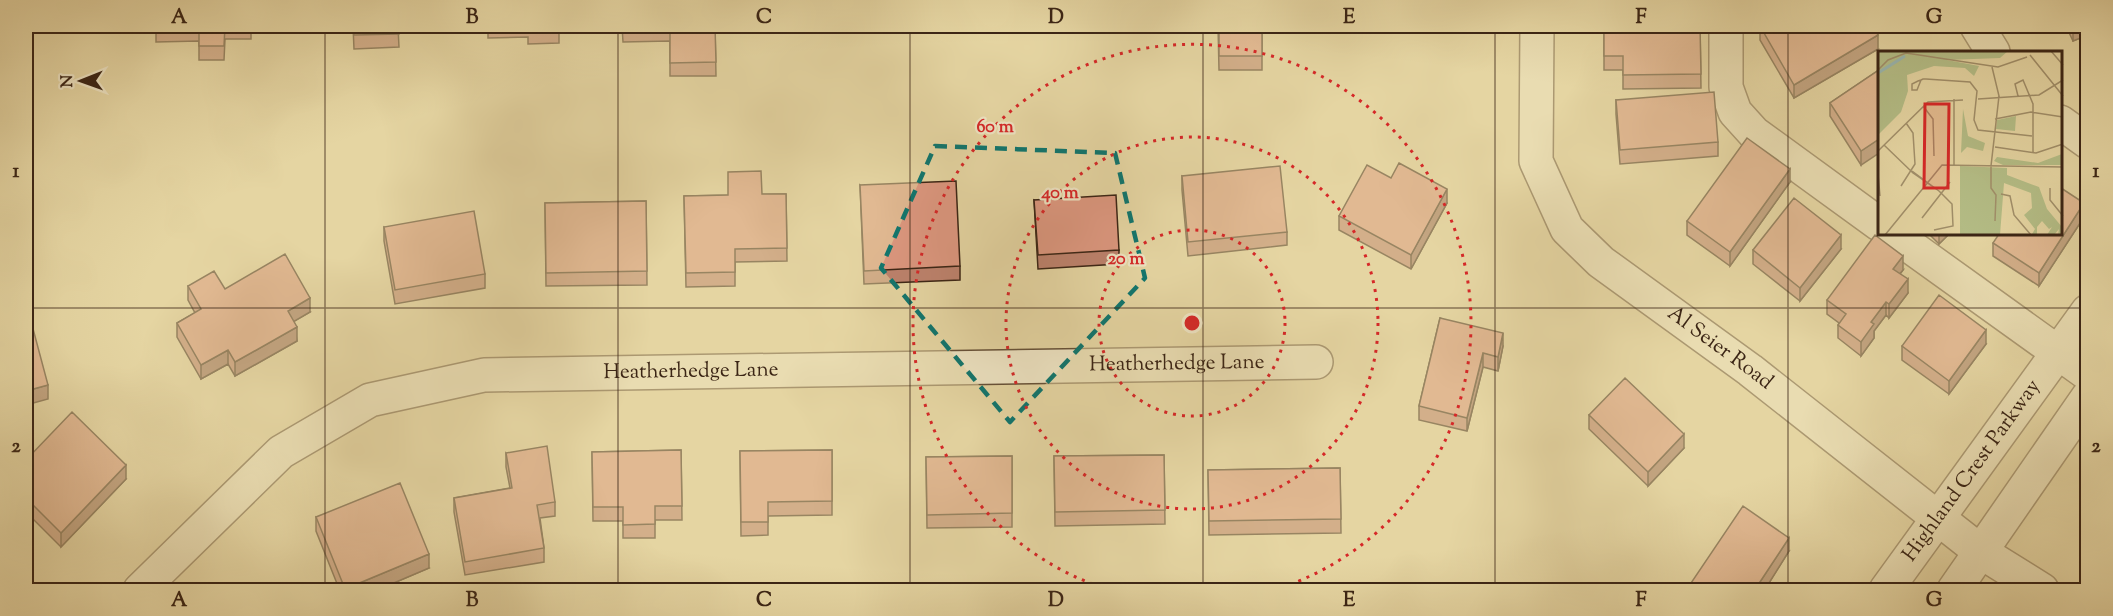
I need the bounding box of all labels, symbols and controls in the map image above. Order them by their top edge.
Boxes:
text: A [171,4,188,33]
text: B [466,4,479,33]
text: C [756,4,772,33]
text: D [1048,4,1064,33]
text: E [1343,4,1356,33]
text: F [1635,4,1647,33]
text: G [1926,4,1943,33]
north arrow [51,51,111,111]
inset map [1878,51,2062,236]
text: N [57,74,80,88]
text: 60 m [976,115,1014,141]
text: 1 [13,158,20,187]
text: 1 [2093,158,2100,187]
text: 40 m [1040,181,1079,207]
text: 20 m [1108,247,1144,273]
street label: Al Seier Road [1661,299,1779,398]
centre of rings [1182,313,1202,333]
street label: Heatherhedge Lane [1089,348,1265,381]
street label: Heatherhedge Lane [603,355,779,388]
street label: Highland Crest Parkway [1896,373,2049,568]
text: 2 [11,433,21,462]
text: 2 [2091,433,2101,462]
text: A [171,587,188,616]
text: B [466,587,479,616]
text: C [756,587,772,616]
text: D [1048,587,1064,616]
text: E [1343,587,1356,616]
text: F [1635,587,1647,616]
text: G [1926,587,1943,616]

